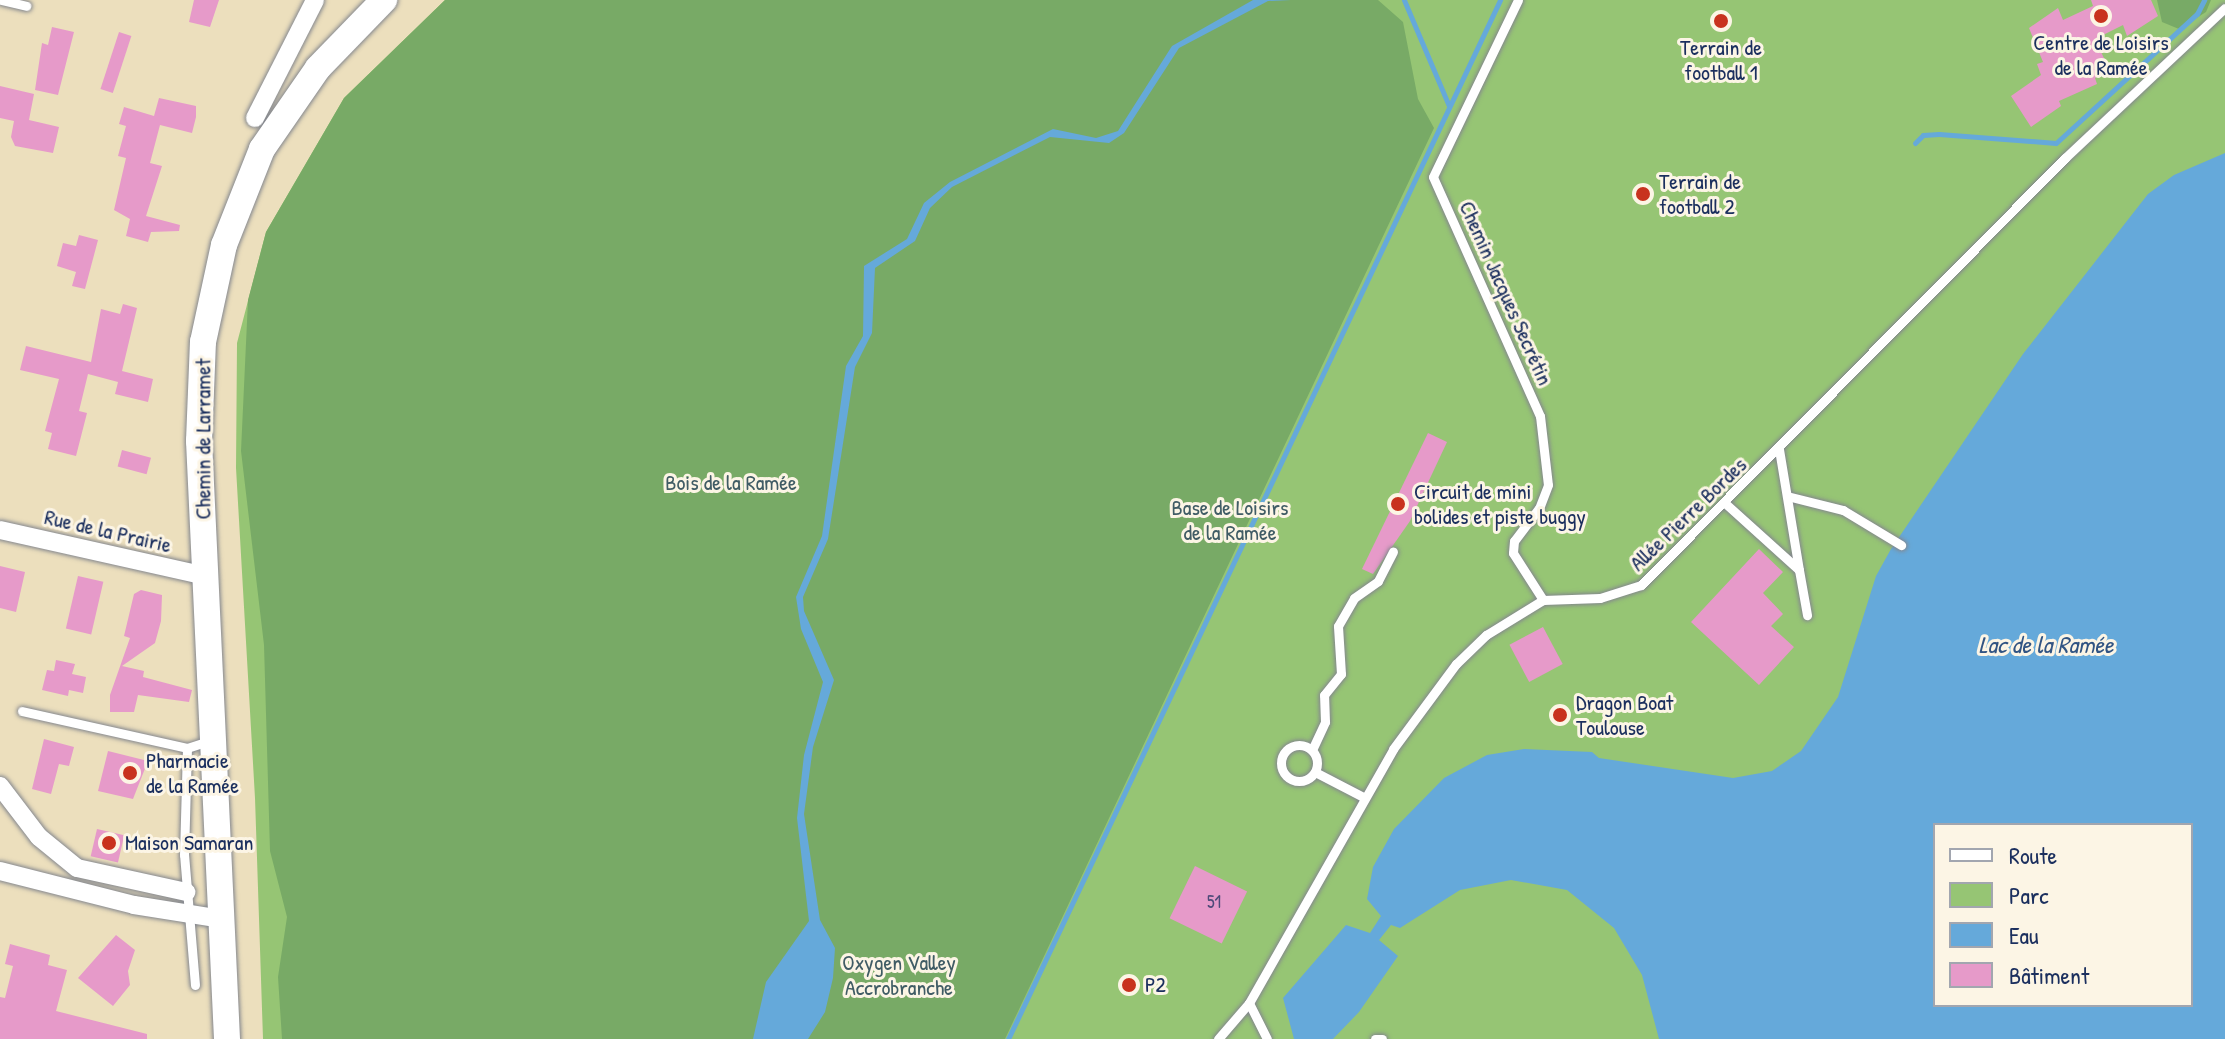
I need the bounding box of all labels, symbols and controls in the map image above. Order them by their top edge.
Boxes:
marker: Centre de Loisirs de la Ramée [2092,7,2110,25]
marker: Terrain de football 1 [1712,12,1730,30]
place label: Centre de Loisirs de la Ramée [2033,29,2169,80]
place label: Terrain de football 1 [1680,34,1762,86]
place label: Terrain de football 2 [1659,168,1741,220]
marker: Terrain de football 2 [1634,185,1652,203]
street label: Chemin Jacques Secrétin [1454,197,1558,389]
street label: Chemin de Larramet [190,359,216,519]
street label: Allée Pierre Bordes [1624,452,1752,576]
park label: Bois de la Ramée [665,470,797,496]
place label: Circuit de mini bolides et piste buggy [1414,478,1586,530]
park label: Base de Loisirs de la Ramée [1172,494,1288,546]
marker: Circuit de mini bolides et piste buggy [1389,495,1407,513]
street label: Rue de la Prairie [42,504,174,558]
water label: Lac de la Ramée [1979,631,2113,659]
place label: Dragon Boat Toulouse [1576,689,1673,740]
marker: Dragon Boat Toulouse [1551,706,1569,724]
place label: Pharmacie de la Ramée [146,747,239,798]
marker: Pharmacie de la Ramée [121,764,139,782]
legend [1933,823,2193,1007]
place label: Maison Samaran [125,830,253,856]
marker: Maison Samaran [100,834,118,852]
text: Route [2009,839,2057,871]
text: Parc [2009,879,2049,911]
house number: 51 [1207,891,1221,913]
text: Eau [2009,919,2039,951]
park label: Oxygen Valley Accrobranche [842,949,956,1000]
text: Bâtiment [2009,959,2089,991]
place label: P2 [1145,972,1166,998]
marker: P2 [1120,976,1138,994]

